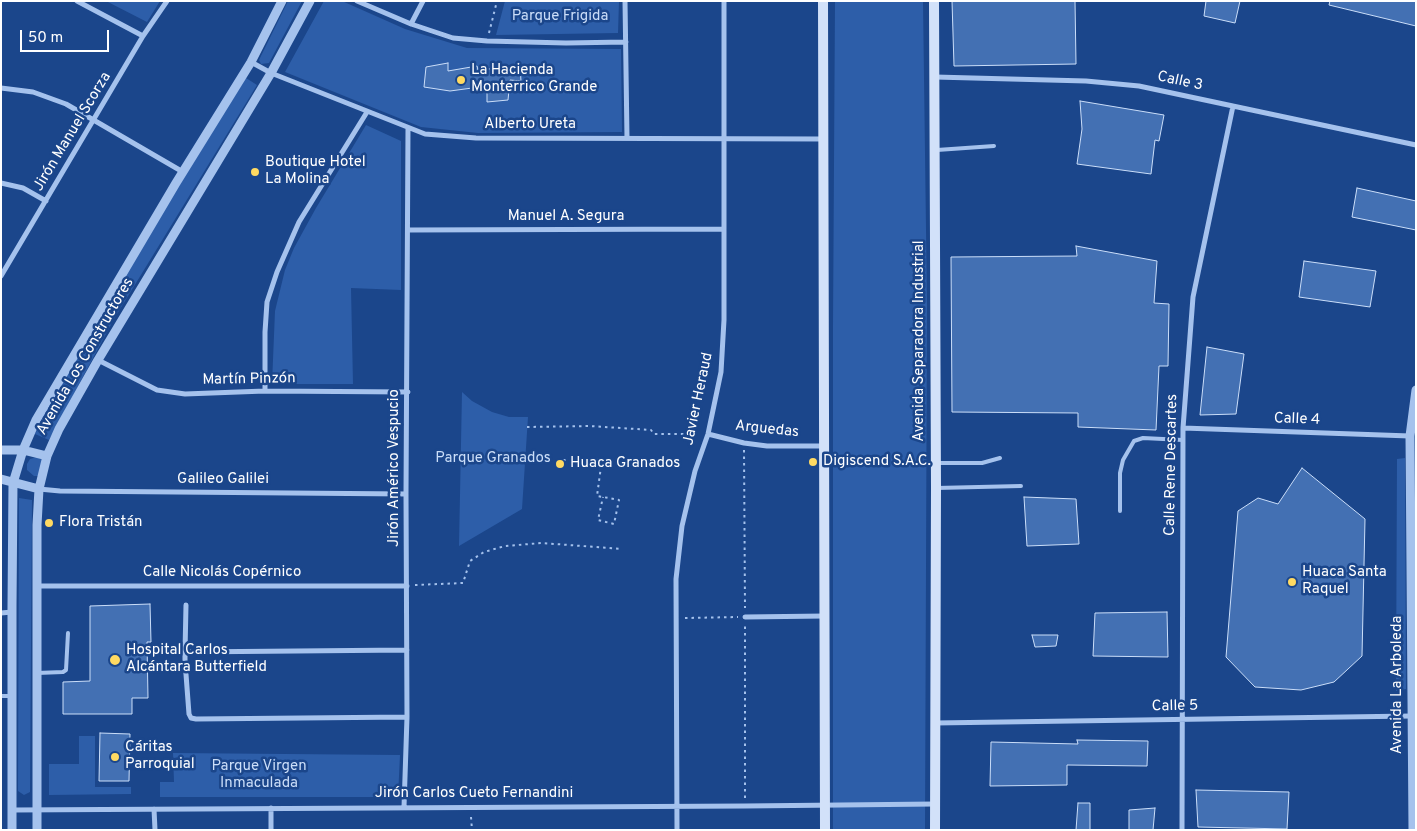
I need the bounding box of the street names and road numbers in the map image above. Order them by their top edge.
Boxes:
street label: Calle 3 [1156,68,1204,96]
street label: Jirón Manuel Scorza [30,69,116,195]
street label: Alberto Ureta [484,116,576,134]
street label: Manuel A. Segura [508,208,624,226]
street label: Avenida Separadora Industrial [911,240,929,442]
street label: Avenida Los Constructores [34,275,138,439]
street label: Javier Heraud [680,351,718,447]
street label: Martín Pinzón [202,370,296,390]
street label: Jirón Américo Vespucio [386,389,404,547]
street label: Calle Rene Descartes [1162,394,1182,536]
street label: Calle 4 [1274,410,1320,430]
street label: Arguedas [734,418,800,442]
street label: Galileo Galilei [177,471,269,489]
street label: Calle Nicolás Copérnico [143,564,301,582]
street label: Avenida La Arboleda [1389,616,1407,754]
street label: Calle 5 [1152,698,1198,716]
street label: Jirón Carlos Cueto Fernandini [375,785,573,803]

